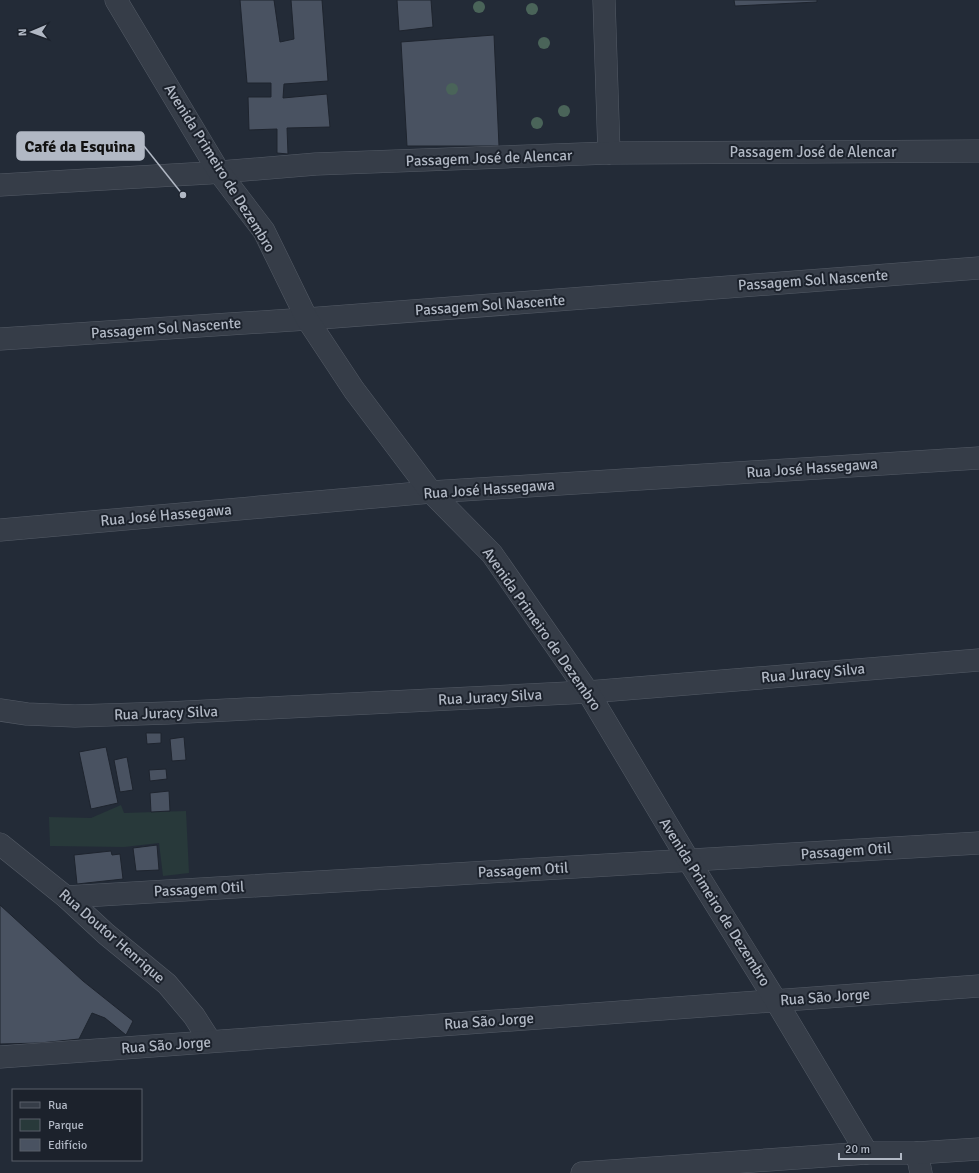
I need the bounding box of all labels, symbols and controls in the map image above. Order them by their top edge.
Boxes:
north arrow [12,12,52,52]
text: N [16,28,29,36]
street label: Avenida Primeiro de Dezembro [161,81,279,256]
callout: Café da Esquina [17,132,144,160]
text: Café da Esquina [25,137,135,157]
street label: Passagem José de Alencar [730,143,897,161]
street label: Passagem José de Alencar [405,146,573,170]
street label: Passagem Sol Nascente [737,266,889,294]
street label: Passagem Sol Nascente [414,291,566,319]
street label: Passagem Sol Nascente [90,314,242,342]
street label: Rua José Hassegawa [746,454,878,482]
street label: Rua José Hassegawa [423,475,555,503]
street label: Rua José Hassegawa [100,500,232,530]
street label: Avenida Primeiro de Dezembro [479,544,605,714]
street label: Rua Juracy Silva [760,659,866,687]
street label: Rua Juracy Silva [438,685,542,709]
street label: Rua Juracy Silva [114,702,218,724]
street label: Avenida Primeiro de Dezembro [656,815,774,990]
street label: Passagem Otil [800,839,892,863]
street label: Passagem Otil [477,859,569,881]
street label: Passagem Otil [153,878,245,900]
street label: Rua Doutor Henrique [55,885,169,987]
street label: Rua São Jorge [779,985,871,1009]
street label: Rua São Jorge [443,1009,535,1033]
street label: Rua São Jorge [120,1033,212,1057]
legend [12,1089,142,1161]
text: Rua [48,1098,68,1113]
text: Parque [48,1118,84,1133]
scale bar [839,1135,901,1161]
text: Edifício [48,1138,87,1153]
text: 20 m [845,1142,870,1157]

